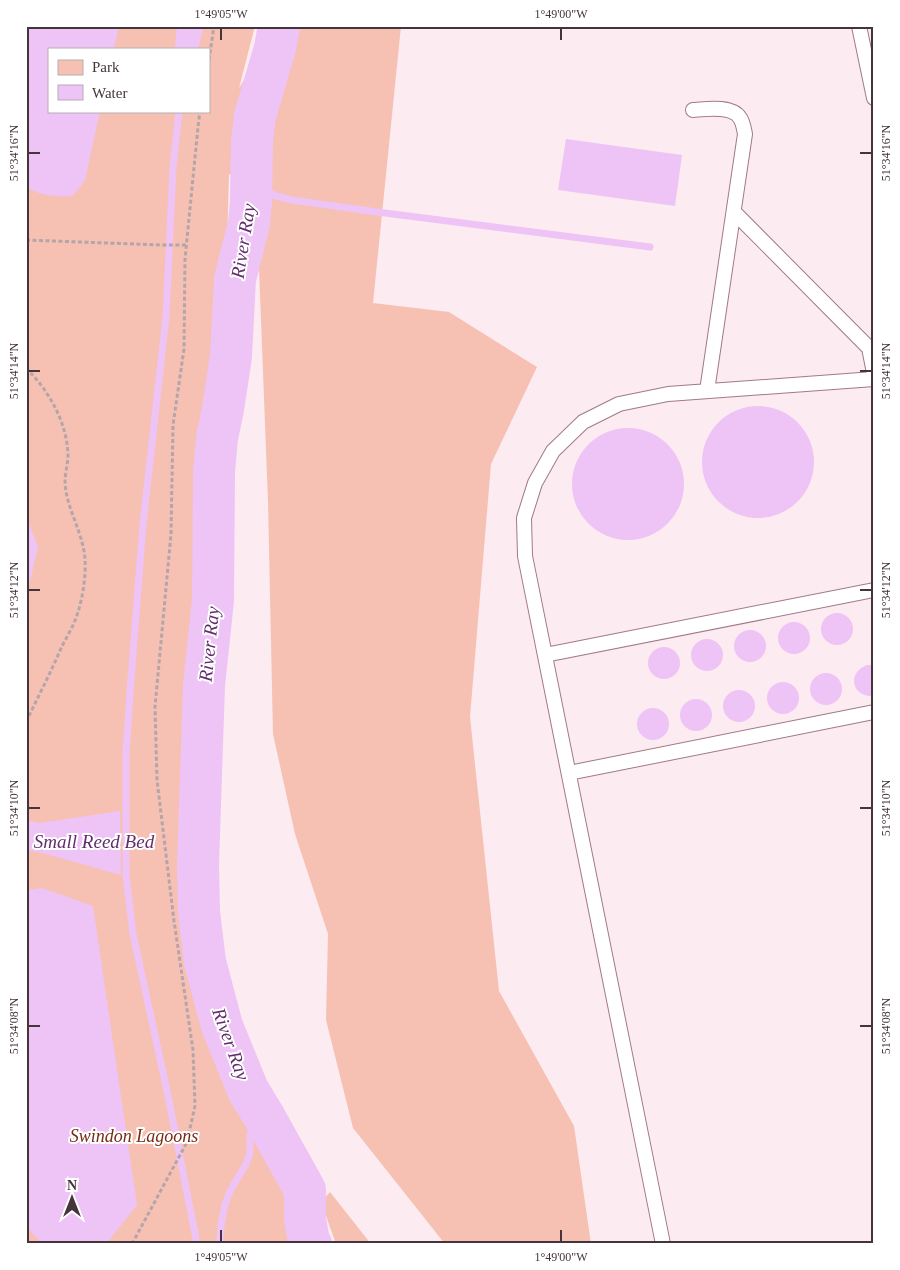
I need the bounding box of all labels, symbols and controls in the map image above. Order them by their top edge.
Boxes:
text: 1°49'05"W [194,7,248,21]
text: 1°49'00"W [534,7,588,21]
legend [48,48,210,112]
text: Park [92,59,120,75]
text: Water [92,85,127,101]
text: 51°34'16"N [7,124,21,181]
text: 51°34'16"N [879,124,893,181]
water label: River Ray [227,202,259,281]
text: 51°34'14"N [7,342,21,399]
text: 51°34'14"N [879,342,893,399]
text: 51°34'12"N [7,561,21,618]
text: 51°34'12"N [879,561,893,618]
water label: River Ray [195,605,223,684]
text: 51°34'10"N [7,779,21,836]
text: 51°34'10"N [879,779,893,836]
water label: Small Reed Bed [34,831,155,852]
text: 51°34'08"N [7,997,21,1054]
text: 51°34'08"N [879,997,893,1054]
water label: River Ray [208,1004,254,1084]
park label: Swindon Lagoons [70,1126,198,1146]
north arrow [48,1172,98,1222]
text: N [67,1178,77,1193]
text: 1°49'05"W [194,1250,248,1264]
text: 1°49'00"W [534,1250,588,1264]

